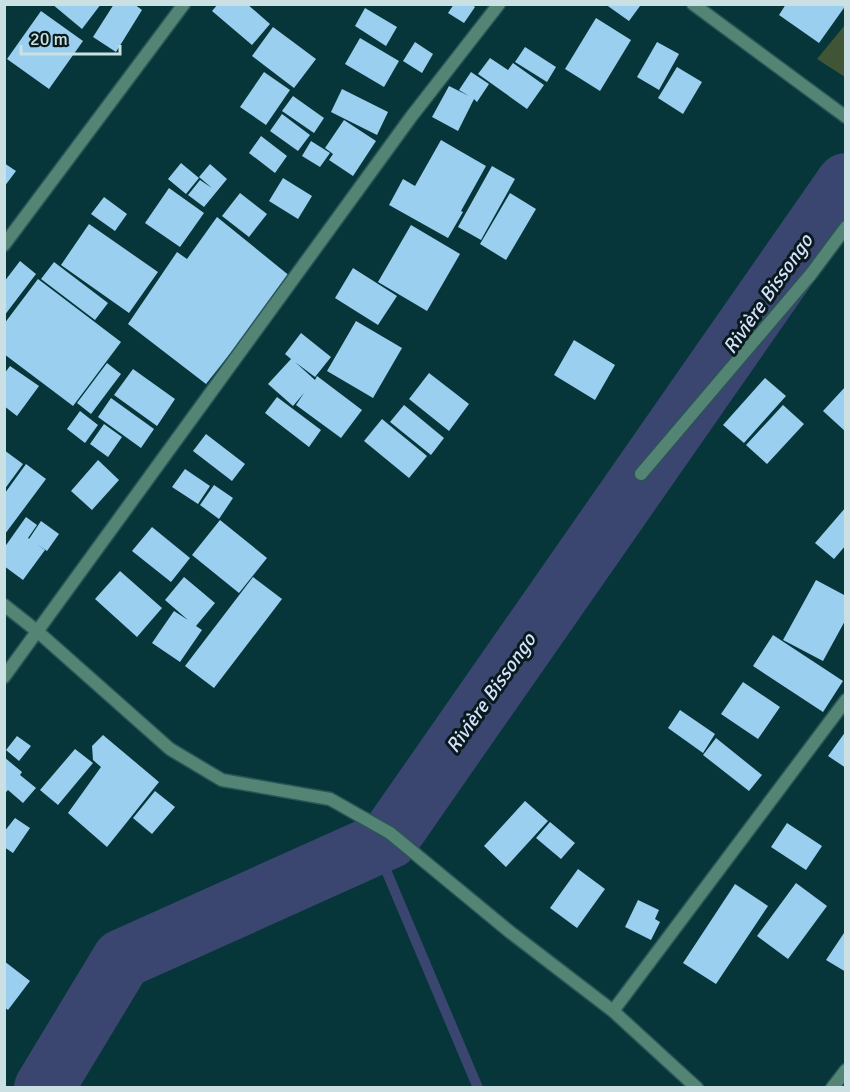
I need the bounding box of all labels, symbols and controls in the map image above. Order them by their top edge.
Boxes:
scale bar [21,18,120,56]
text: 20 m [30,28,68,50]
water label: Rivière Bissongo [718,228,819,359]
water label: Rivière Bissongo [441,627,542,758]

